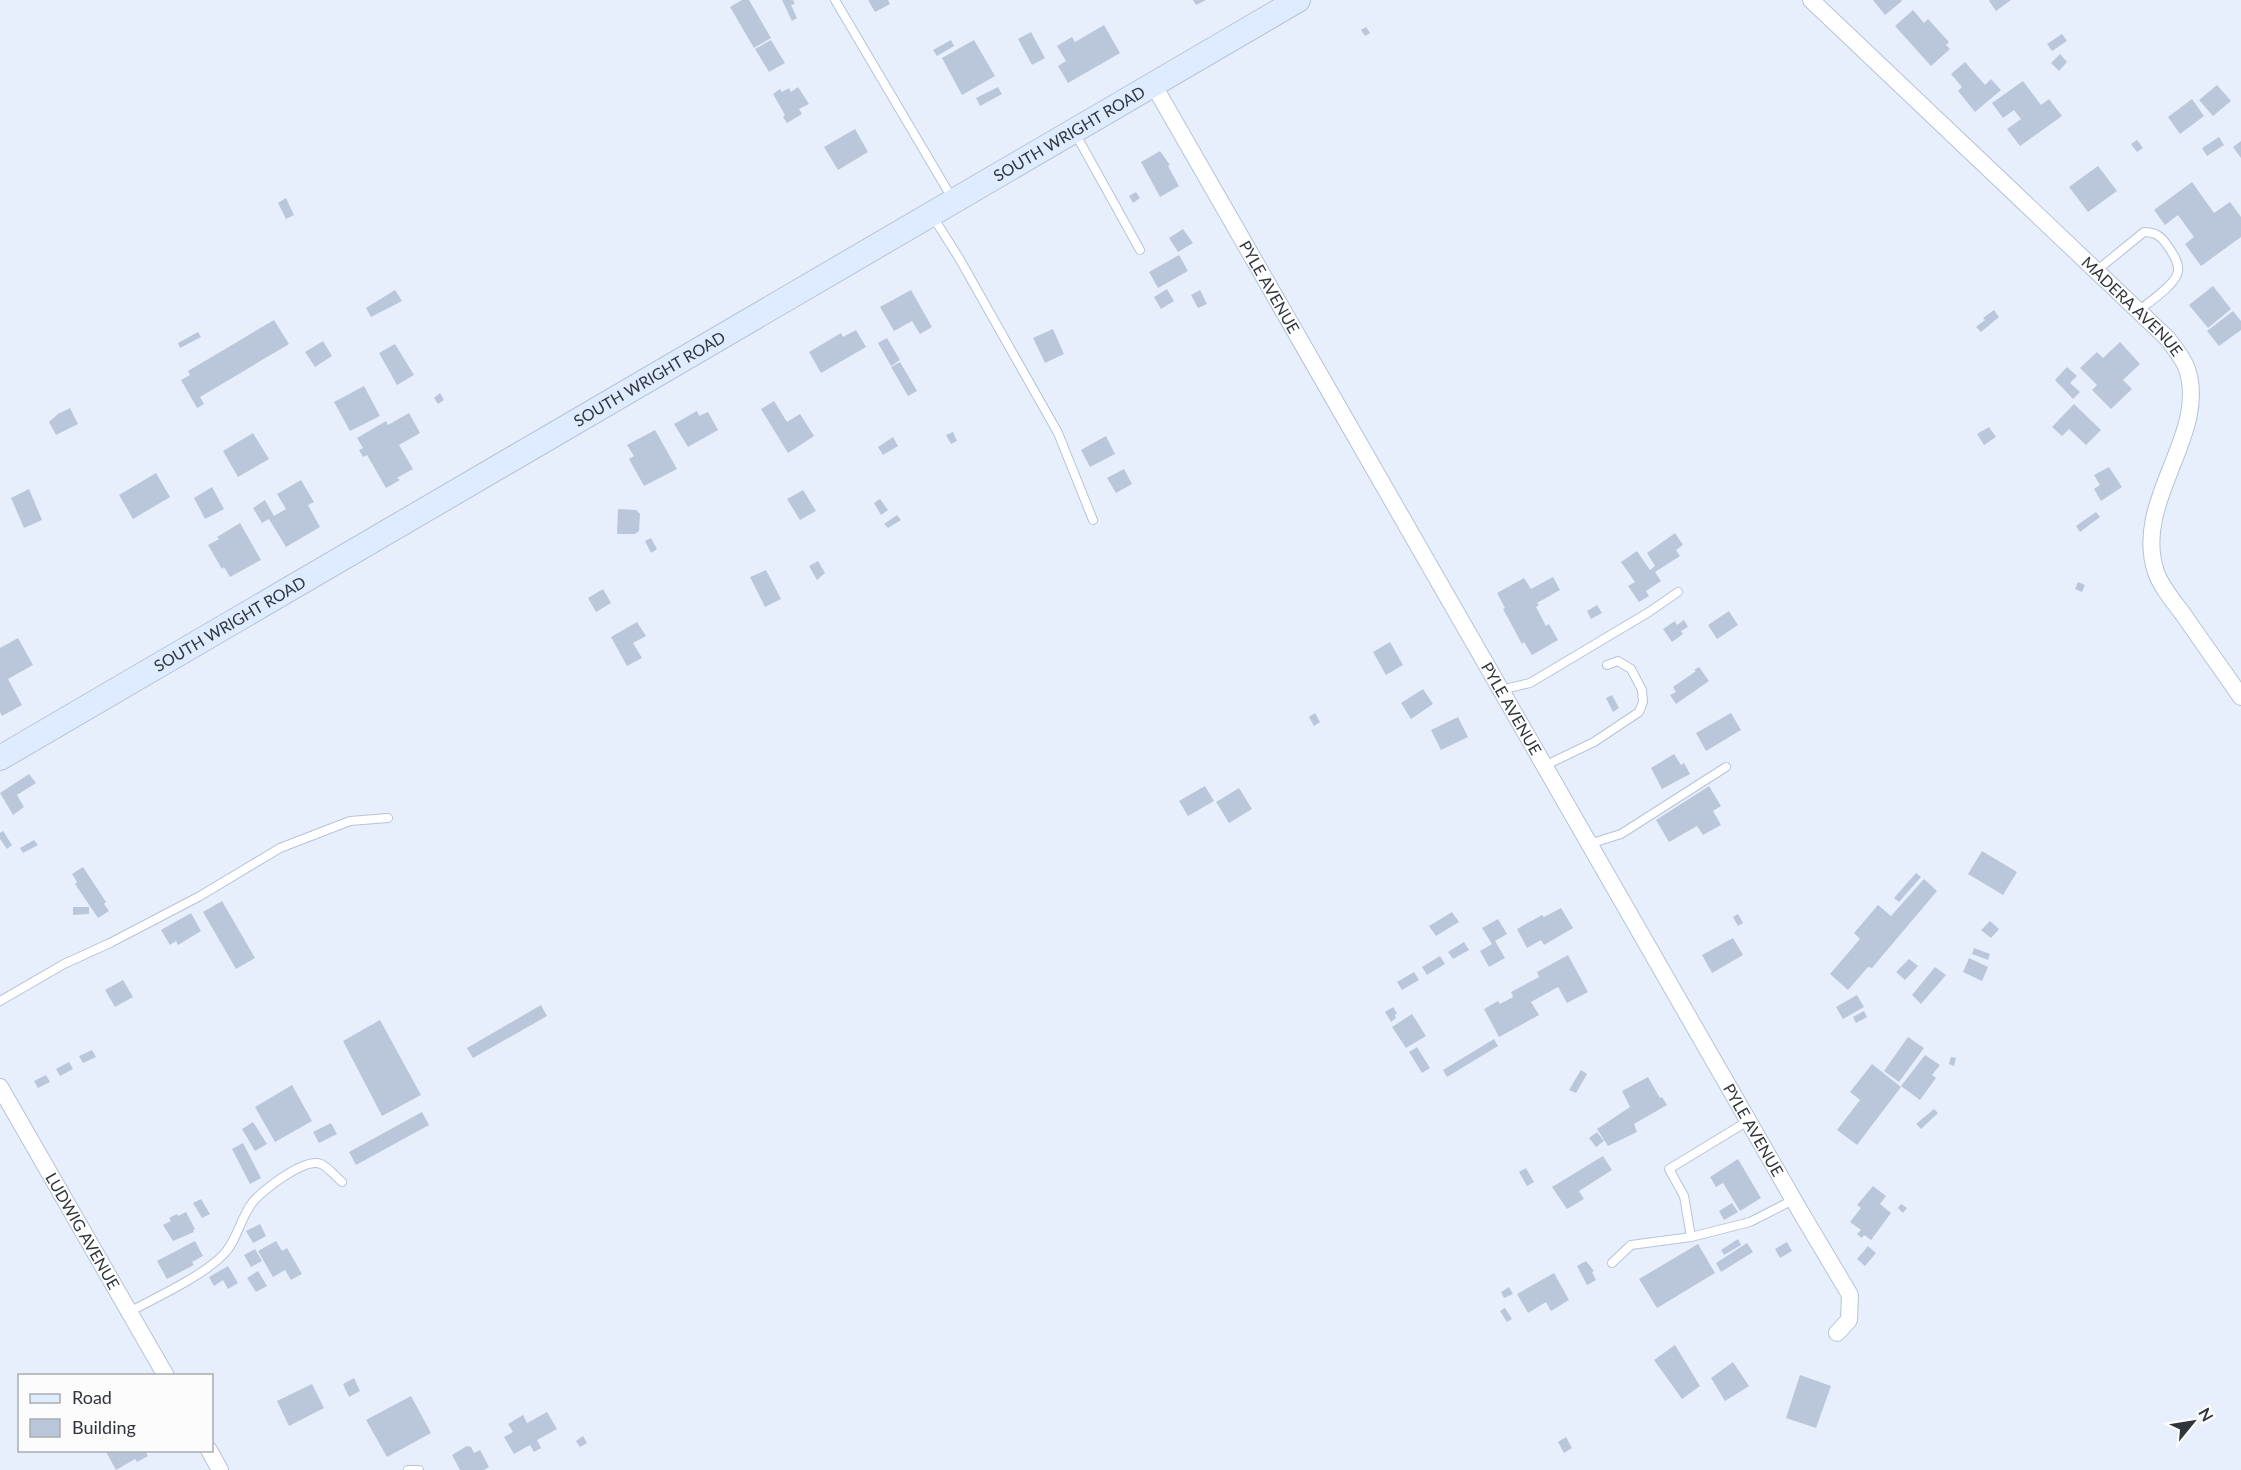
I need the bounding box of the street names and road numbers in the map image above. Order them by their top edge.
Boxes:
street label: SOUTH WRIGHT ROAD [990,82,1148,185]
street label: PYLE AVENUE [1236,237,1304,336]
street label: MADERA AVENUE [2078,252,2187,360]
street label: SOUTH WRIGHT ROAD [570,327,728,430]
street label: SOUTH WRIGHT ROAD [150,572,309,675]
street label: PYLE AVENUE [1478,658,1546,758]
street label: PYLE AVENUE [1720,1080,1788,1179]
street label: LUDWIG AVENUE [42,1169,124,1292]

